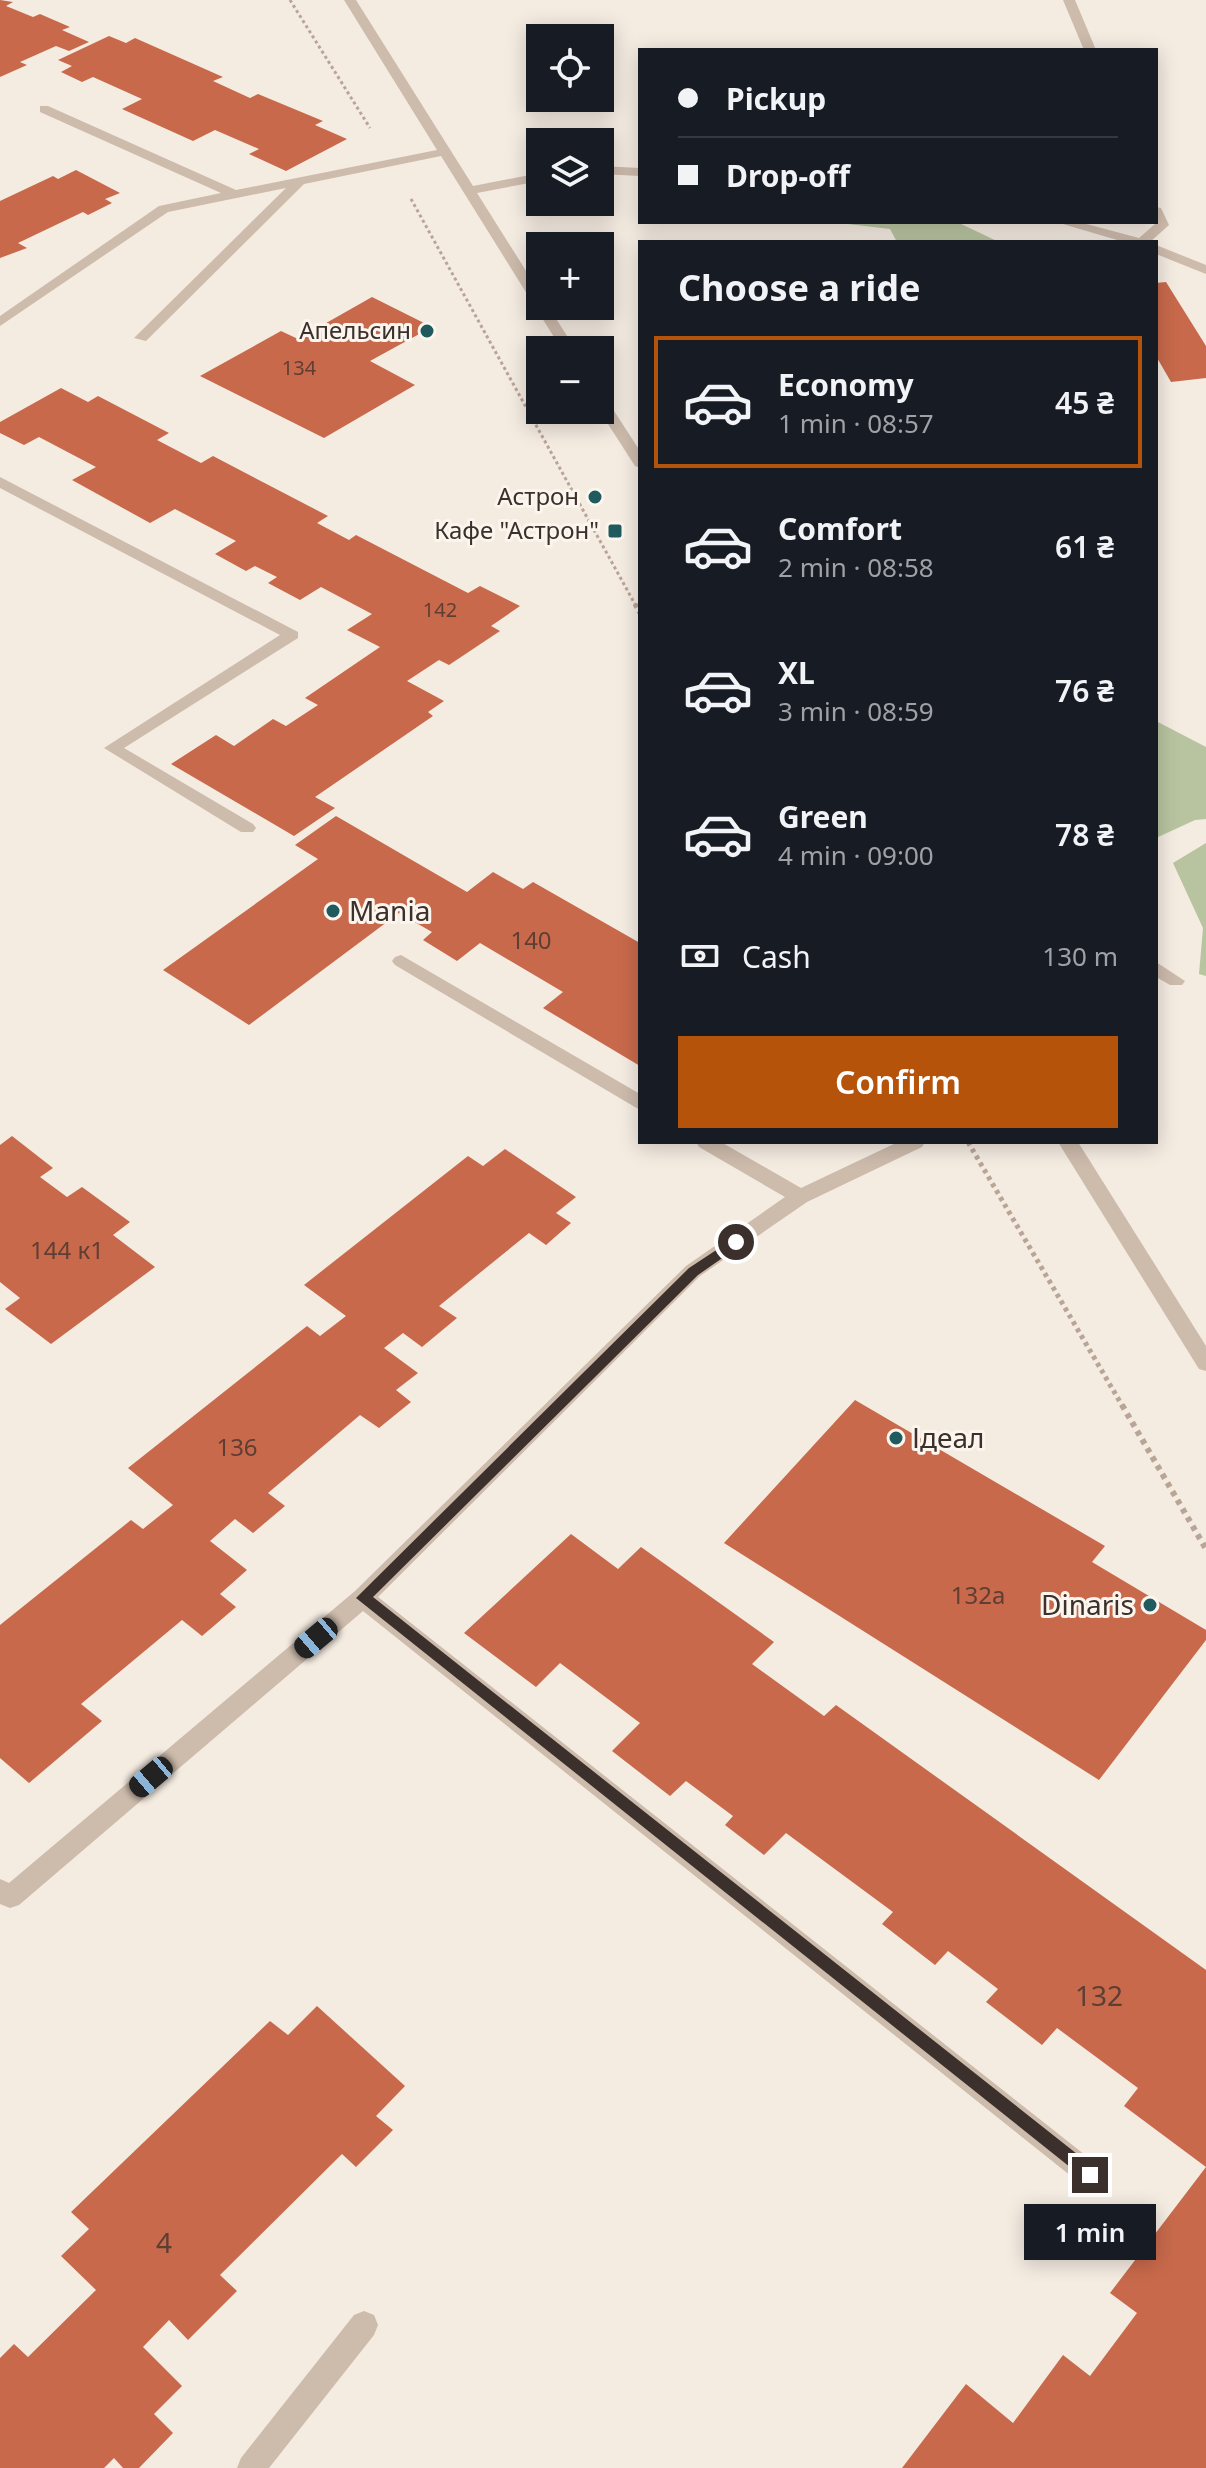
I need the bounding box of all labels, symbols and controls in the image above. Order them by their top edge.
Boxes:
map controls [526,24,614,424]
button: locate [526,24,614,112]
text: Pickup [726,78,826,119]
button: layers [526,128,614,216]
text: Drop-off [726,155,850,196]
button: + [526,232,614,320]
text: Choose a ride [678,263,920,312]
place label: Апельсин [299,313,411,346]
marker: Апельсин [418,322,436,340]
button: − [526,336,614,424]
house number: 134 [282,354,317,381]
text: Economy [778,364,914,405]
icon: car [682,366,754,438]
text: 45 ₴ [1055,382,1114,423]
text: 1 min · 08:57 [778,405,934,441]
place label: Астрон [497,479,579,512]
marker: Астрон [586,488,604,506]
text: Comfort [778,508,902,549]
icon: car [682,510,754,582]
place label: Кафе "Астрон" [434,513,599,546]
marker: Кафе "Астрон" [606,522,624,540]
text: 61 ₴ [1055,526,1114,567]
text: 2 min · 08:58 [778,549,934,585]
house number: 142 [423,596,457,623]
text: XL [778,652,815,693]
icon: car [682,654,754,726]
text: 76 ₴ [1055,670,1114,711]
text: 3 min · 08:59 [778,693,934,729]
text: Green [778,796,868,837]
icon: car [682,798,754,870]
text: 78 ₴ [1055,814,1114,855]
text: 4 min · 09:00 [778,837,934,873]
place label: Mania [349,891,430,929]
marker: Mania [324,902,342,920]
house number: 140 [510,923,552,956]
icon: cash [678,934,722,978]
text: Cash [742,936,811,977]
text: 130 m [1042,938,1118,974]
button: Confirm [678,1036,1118,1128]
route start [718,1224,754,1260]
house number: 144 к1 [30,1233,104,1266]
place label: Ідеал [912,1418,984,1456]
marker: Ідеал [887,1429,905,1447]
house number: 136 [216,1430,258,1463]
house number: 132а [951,1578,1005,1611]
place label: Dinaris [1041,1585,1134,1623]
marker: Dinaris [1141,1596,1159,1614]
car [290,1613,342,1663]
car [125,1752,177,1802]
house number: 132 [1075,1976,1123,2014]
route end [1072,2157,1108,2193]
callout: 1 min [1024,2203,1156,2259]
text: 1 min [1055,2214,1125,2250]
house number: 4 [156,2223,172,2261]

